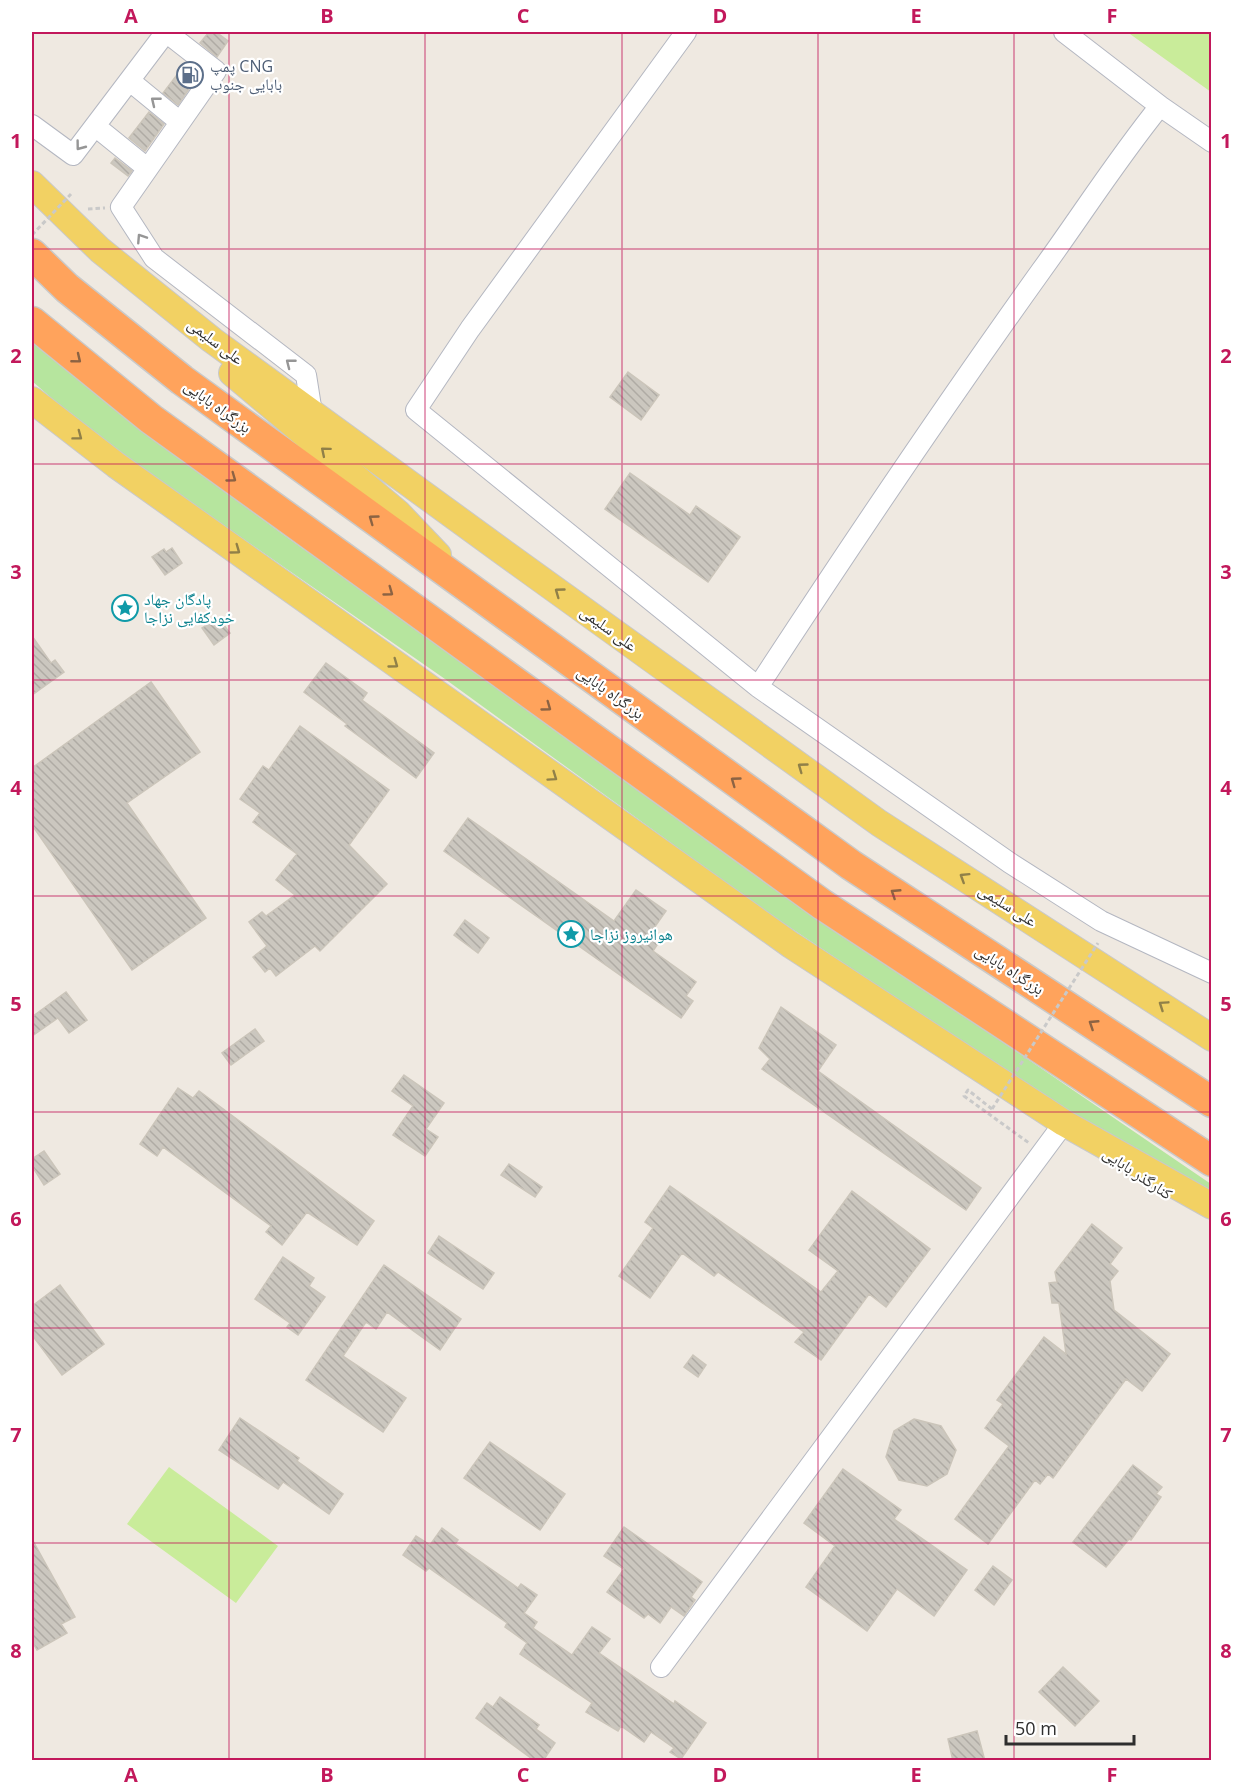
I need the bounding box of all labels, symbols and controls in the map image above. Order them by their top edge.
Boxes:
text: A [124,2,138,29]
text: B [320,2,334,29]
text: C [517,2,530,29]
text: D [713,2,727,29]
text: E [910,2,922,29]
text: F [1107,2,1117,29]
place label: پمپ CNG بابایی جنوب [210,55,282,95]
fuel station icon: پمپ CNG بابایی جنوب [175,60,205,90]
one-way arrow [150,98,161,109]
text: 1 [10,127,22,154]
text: 1 [1220,127,1232,154]
one-way arrow [77,139,88,150]
one-way arrow [137,234,148,245]
street label: علی سلیمی [183,313,249,369]
text: 2 [10,342,22,369]
text: 2 [1220,342,1232,369]
one-way arrow [70,352,81,363]
one-way arrow [286,359,297,370]
street label: بزرگراه بابایی [180,374,256,438]
one-way arrow [71,428,82,439]
one-way arrow [321,447,332,458]
one-way arrow [225,470,236,481]
one-way arrow [368,516,379,527]
one-way arrow [229,543,240,554]
text: 3 [10,558,22,585]
text: 3 [1220,558,1232,585]
one-way arrow [383,585,394,596]
place label: پادگان جهاد خودکفایی نزاجا [144,588,235,628]
one-way arrow [554,588,565,599]
place icon: پادگان جهاد خودکفایی نزاجا [110,593,140,623]
street label: علی سلیمی [576,600,642,656]
one-way arrow [388,657,399,668]
street label: بزرگراه بابایی [573,660,649,724]
one-way arrow [541,700,552,711]
one-way arrow [798,764,809,775]
one-way arrow [547,770,558,781]
text: 4 [10,774,22,801]
text: 4 [1220,774,1232,801]
one-way arrow [731,777,742,788]
one-way arrow [960,872,970,884]
street label: علی سلیمی [975,878,1041,932]
one-way arrow [890,890,901,901]
place icon: هوانیروز نزاجا [556,919,586,949]
place label: هوانیروز نزاجا [590,923,673,945]
street label: بزرگراه بابایی [971,939,1049,999]
text: 5 [10,990,22,1017]
text: 5 [1220,990,1232,1017]
one-way arrow [1159,1001,1170,1012]
one-way arrow [1088,1020,1099,1031]
street label: کنارگذر بابایی [1099,1142,1177,1205]
text: 6 [10,1205,22,1232]
text: 6 [1220,1205,1232,1232]
text: 7 [10,1421,22,1448]
text: 7 [1220,1421,1232,1448]
text: 8 [10,1637,22,1664]
text: 8 [1220,1637,1232,1664]
scale bar [1006,1708,1134,1746]
text: 50 m [1015,1716,1057,1740]
text: A [124,1761,138,1788]
text: B [320,1761,334,1788]
text: C [517,1761,530,1788]
text: D [713,1761,727,1788]
text: E [910,1761,922,1788]
text: F [1107,1761,1117,1788]

